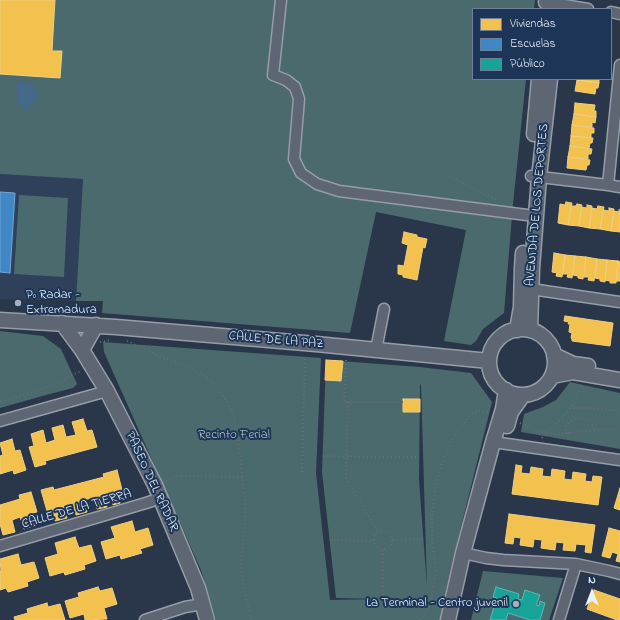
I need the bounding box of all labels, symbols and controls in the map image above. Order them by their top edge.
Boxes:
legend [472,8,612,80]
text: Viviendas [510,15,556,33]
text: Escuelas [510,35,556,53]
text: Público [510,55,545,73]
street label: AVENIDA DE LOS DEPORTES [523,123,553,287]
place label: Pº Radar - Extremadura [26,288,97,319]
marker: Pº Radar - Extremadura [13,298,23,308]
street label: CALLE DE LA PAZ [228,329,324,353]
park label: Recinto Ferial [198,428,270,444]
street label: PASEO DEL RADAR [121,430,181,534]
street label: CALLE DE LA TIERRA [20,487,134,533]
north arrow [572,572,612,612]
text: N [588,572,596,588]
place label: La Terminal - Centro juvenil [366,596,508,612]
marker: La Terminal - Centro juvenil [511,599,521,609]

